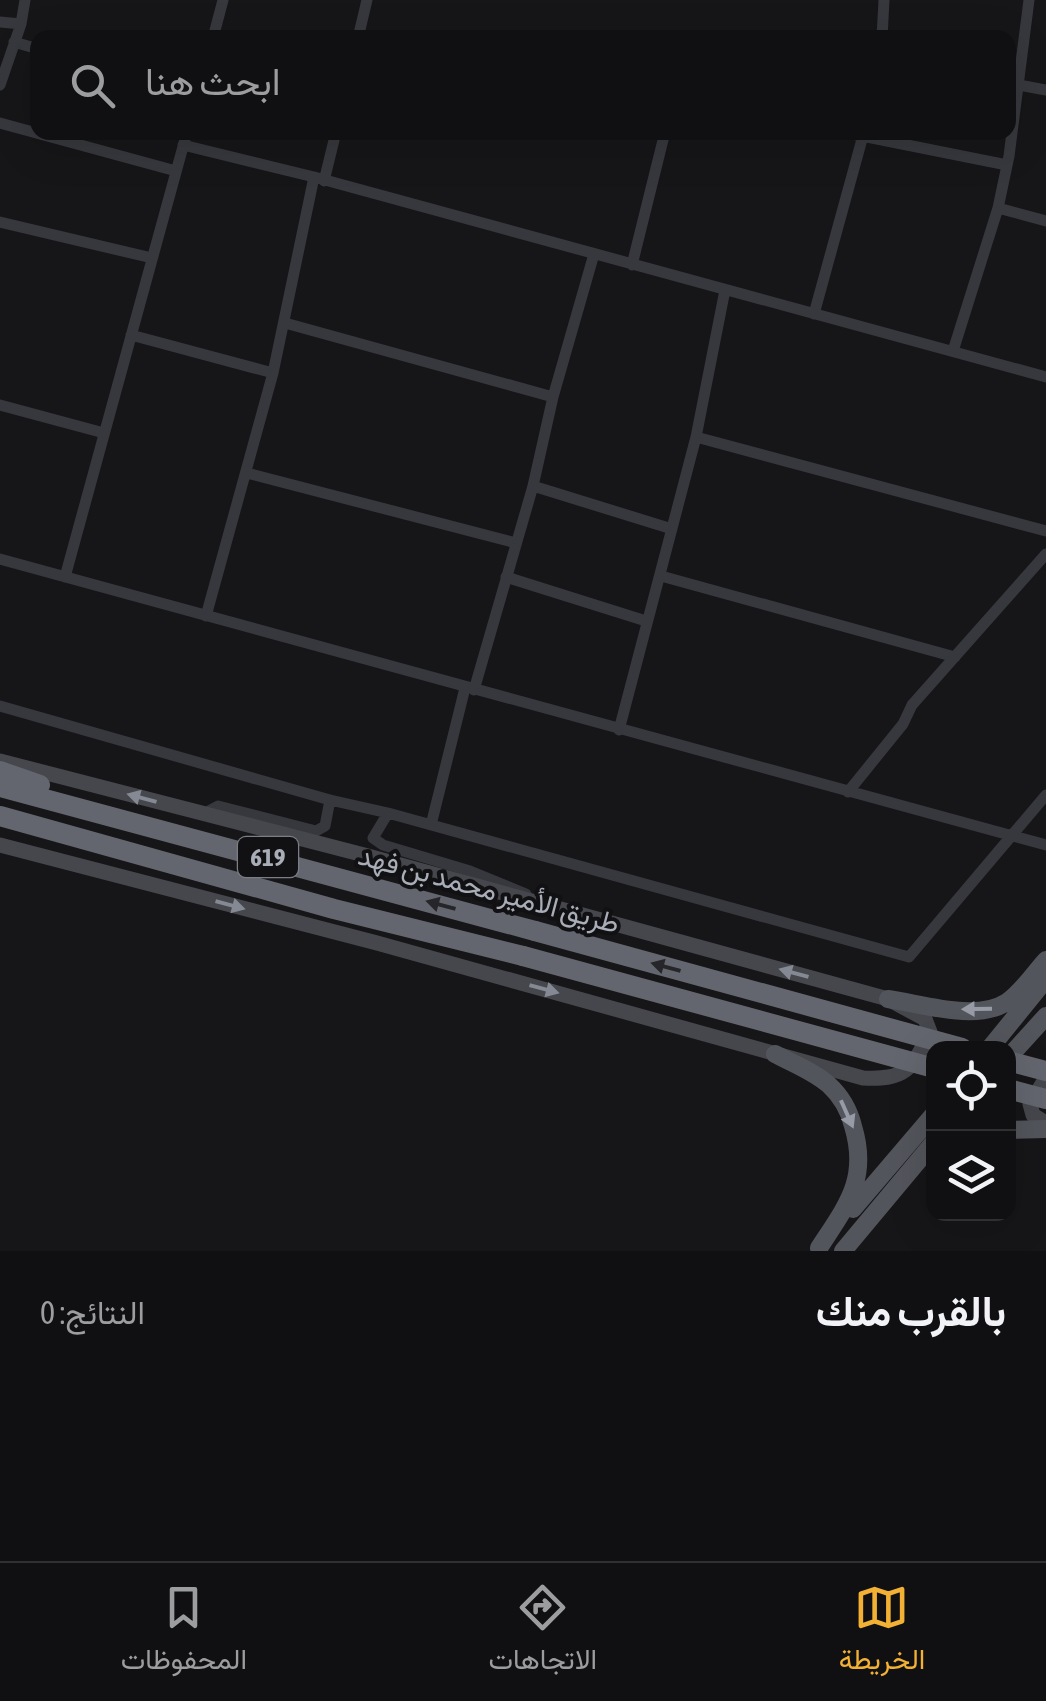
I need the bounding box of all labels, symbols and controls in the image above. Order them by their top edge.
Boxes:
search box [30,30,1016,140]
icon: search [65,58,120,113]
text: ابحث هنا [145,60,281,103]
one-way arrow [126,790,157,805]
road number: 619 [238,837,298,877]
street label: طريق الأمير محمد بن فهد [354,839,623,941]
one-way arrow [425,896,456,912]
one-way arrow [215,897,246,913]
one-way arrow [650,958,681,974]
one-way arrow [778,965,809,980]
one-way arrow [528,982,559,998]
one-way arrow [961,1001,992,1017]
map controls [926,1041,1016,1221]
button: locate [926,1041,1016,1131]
one-way arrow [839,1099,855,1129]
button: layers [926,1131,1016,1221]
text: بالقرب منك [816,1287,1006,1335]
text: النتائج: 0 [40,1294,145,1331]
tab: المحفوظات [121,1580,247,1684]
tab: الاتجاهات [488,1580,597,1684]
tab: الخريطة [839,1580,925,1684]

